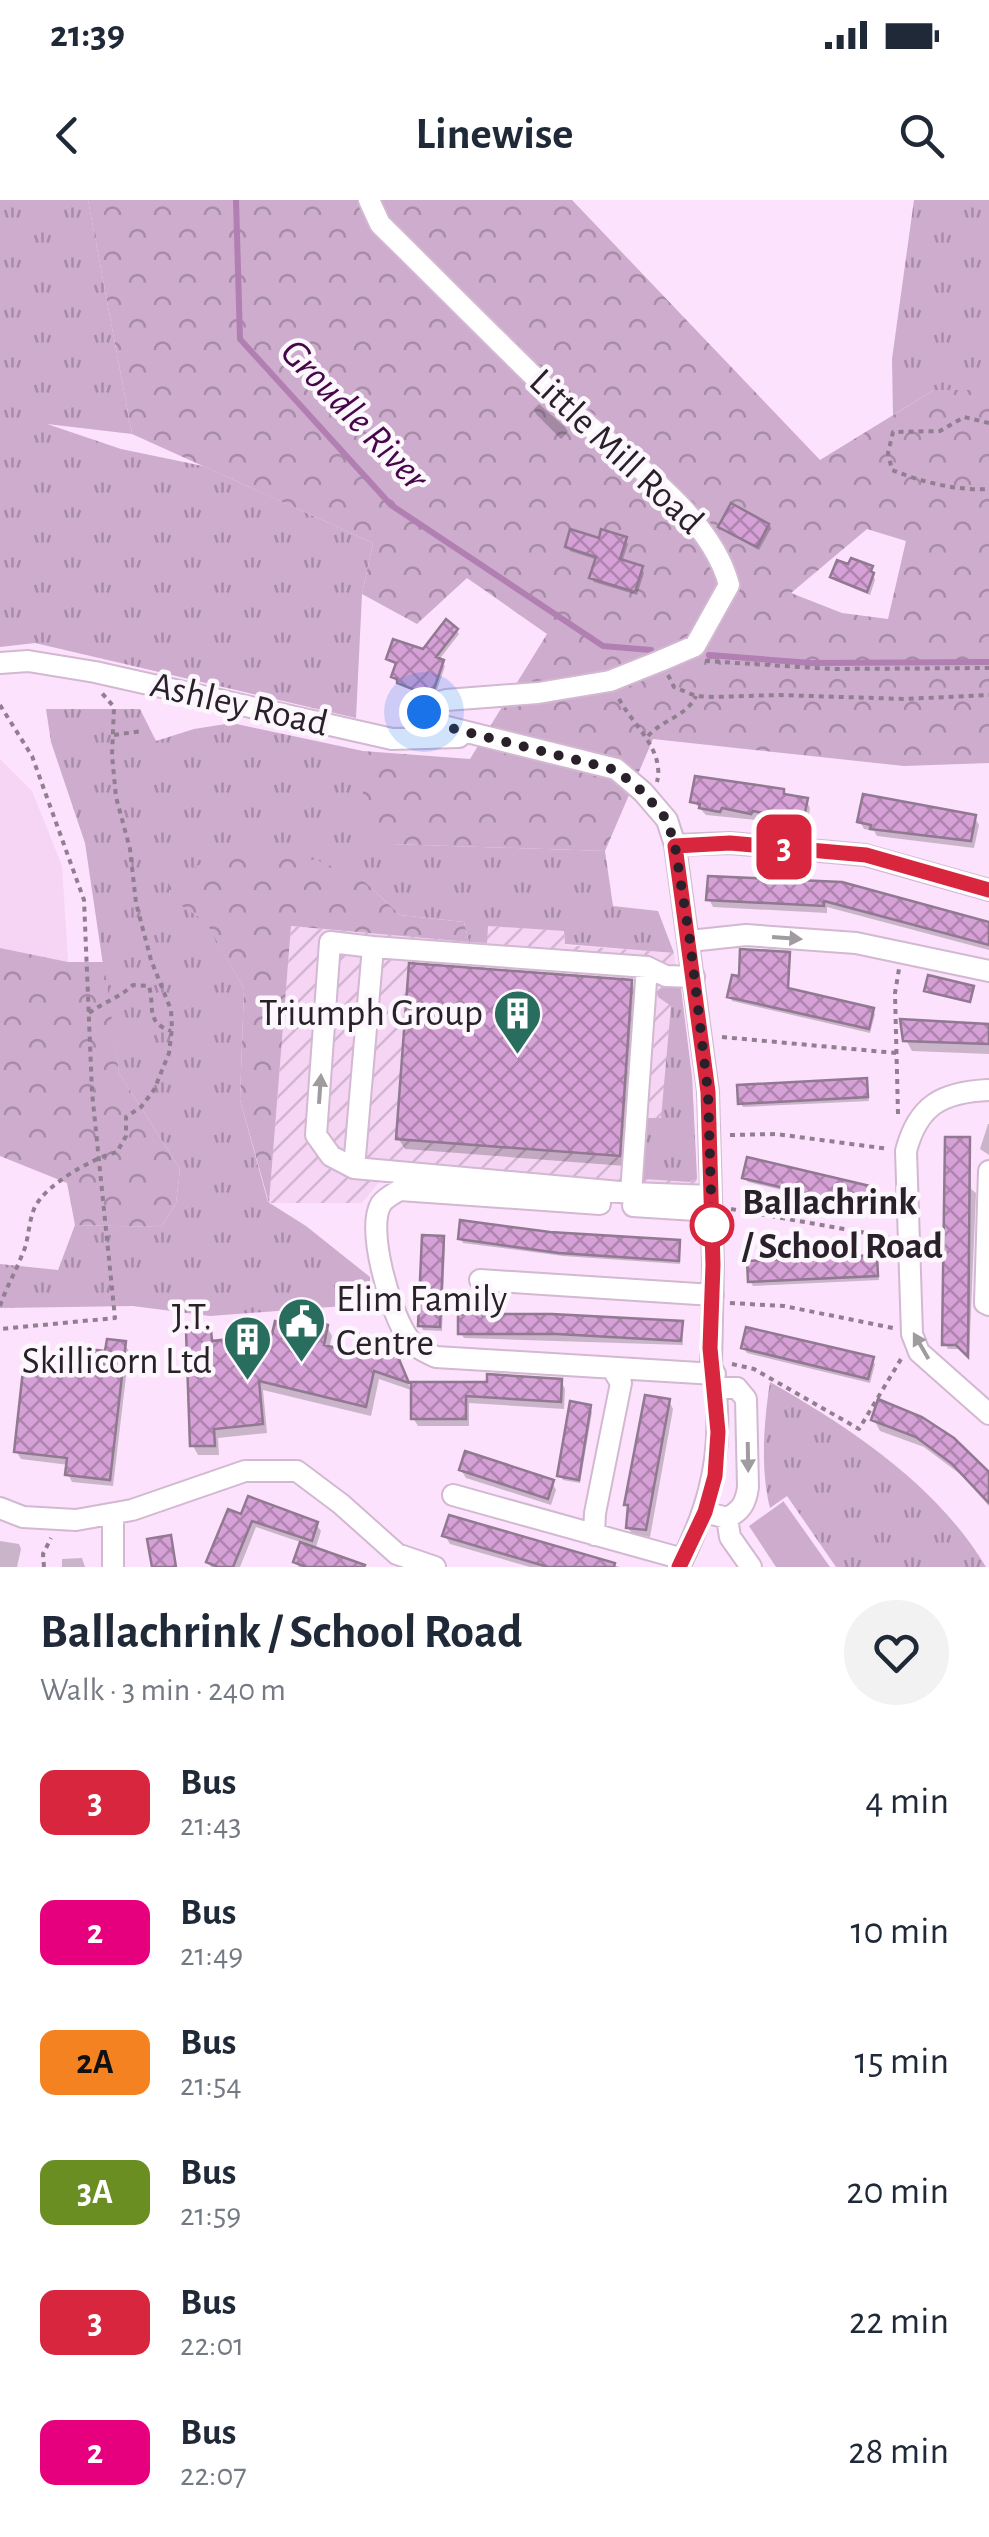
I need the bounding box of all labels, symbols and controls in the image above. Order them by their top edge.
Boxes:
text: 21:39 [50,16,125,54]
icon: back [40,108,95,163]
icon: search [894,108,949,163]
text: Linewise [416,112,573,157]
water label: Groudle River [273,332,436,499]
street label: Little Mill Road [522,362,710,542]
street label: Ashley Road [147,666,331,744]
your location [399,687,449,737]
line badge: 3 [752,814,816,880]
text: 3 [776,830,792,865]
one-way arrow [771,930,803,946]
building icon: Triumph Group [492,988,544,1056]
place label: Triumph Group [259,995,483,1033]
one-way arrow [312,1073,328,1104]
place label: Ballachrink / School Road [741,1184,943,1266]
marker: Ballachrink / School Road [691,1204,733,1246]
place label: Elim Family Centre [336,1281,507,1363]
public building icon: Elim Family Centre [275,1296,327,1364]
place label: J.T. Skillicorn Ltd [22,1299,212,1381]
building icon: J.T. Skillicorn Ltd [221,1314,273,1382]
one-way arrow [912,1332,930,1360]
one-way arrow [740,1441,756,1473]
button: heart [844,1600,949,1705]
text: Ballachrink / School Road [40,1609,522,1657]
text: Walk · 3 min · 240 m [40,1674,286,1706]
text: Bus [180,1764,236,1802]
text: 4 min [865,1783,949,1821]
text: 3 [87,1785,103,1820]
text: 21:43 [180,1809,241,1841]
text: Bus [180,1894,236,1932]
text: 10 min [850,1913,949,1951]
text: 2 [87,1915,103,1950]
text: 21:49 [180,1939,243,1971]
text: Bus [180,2024,236,2062]
text: 15 min [855,2043,949,2081]
text: 2A [76,2045,114,2080]
text: 21:54 [180,2069,242,2101]
text: Bus [180,2154,236,2192]
text: 20 min [846,2173,949,2211]
text: 3A [77,2175,113,2210]
text: 21:59 [180,2199,241,2231]
text: Bus [180,2284,236,2322]
text: 22 min [849,2303,949,2341]
text: 3 [87,2305,103,2340]
text: 22:01 [180,2329,244,2361]
text: Bus [180,2414,236,2452]
text: 28 min [848,2433,949,2471]
text: 2 [87,2435,103,2470]
text: 22:07 [180,2459,247,2491]

